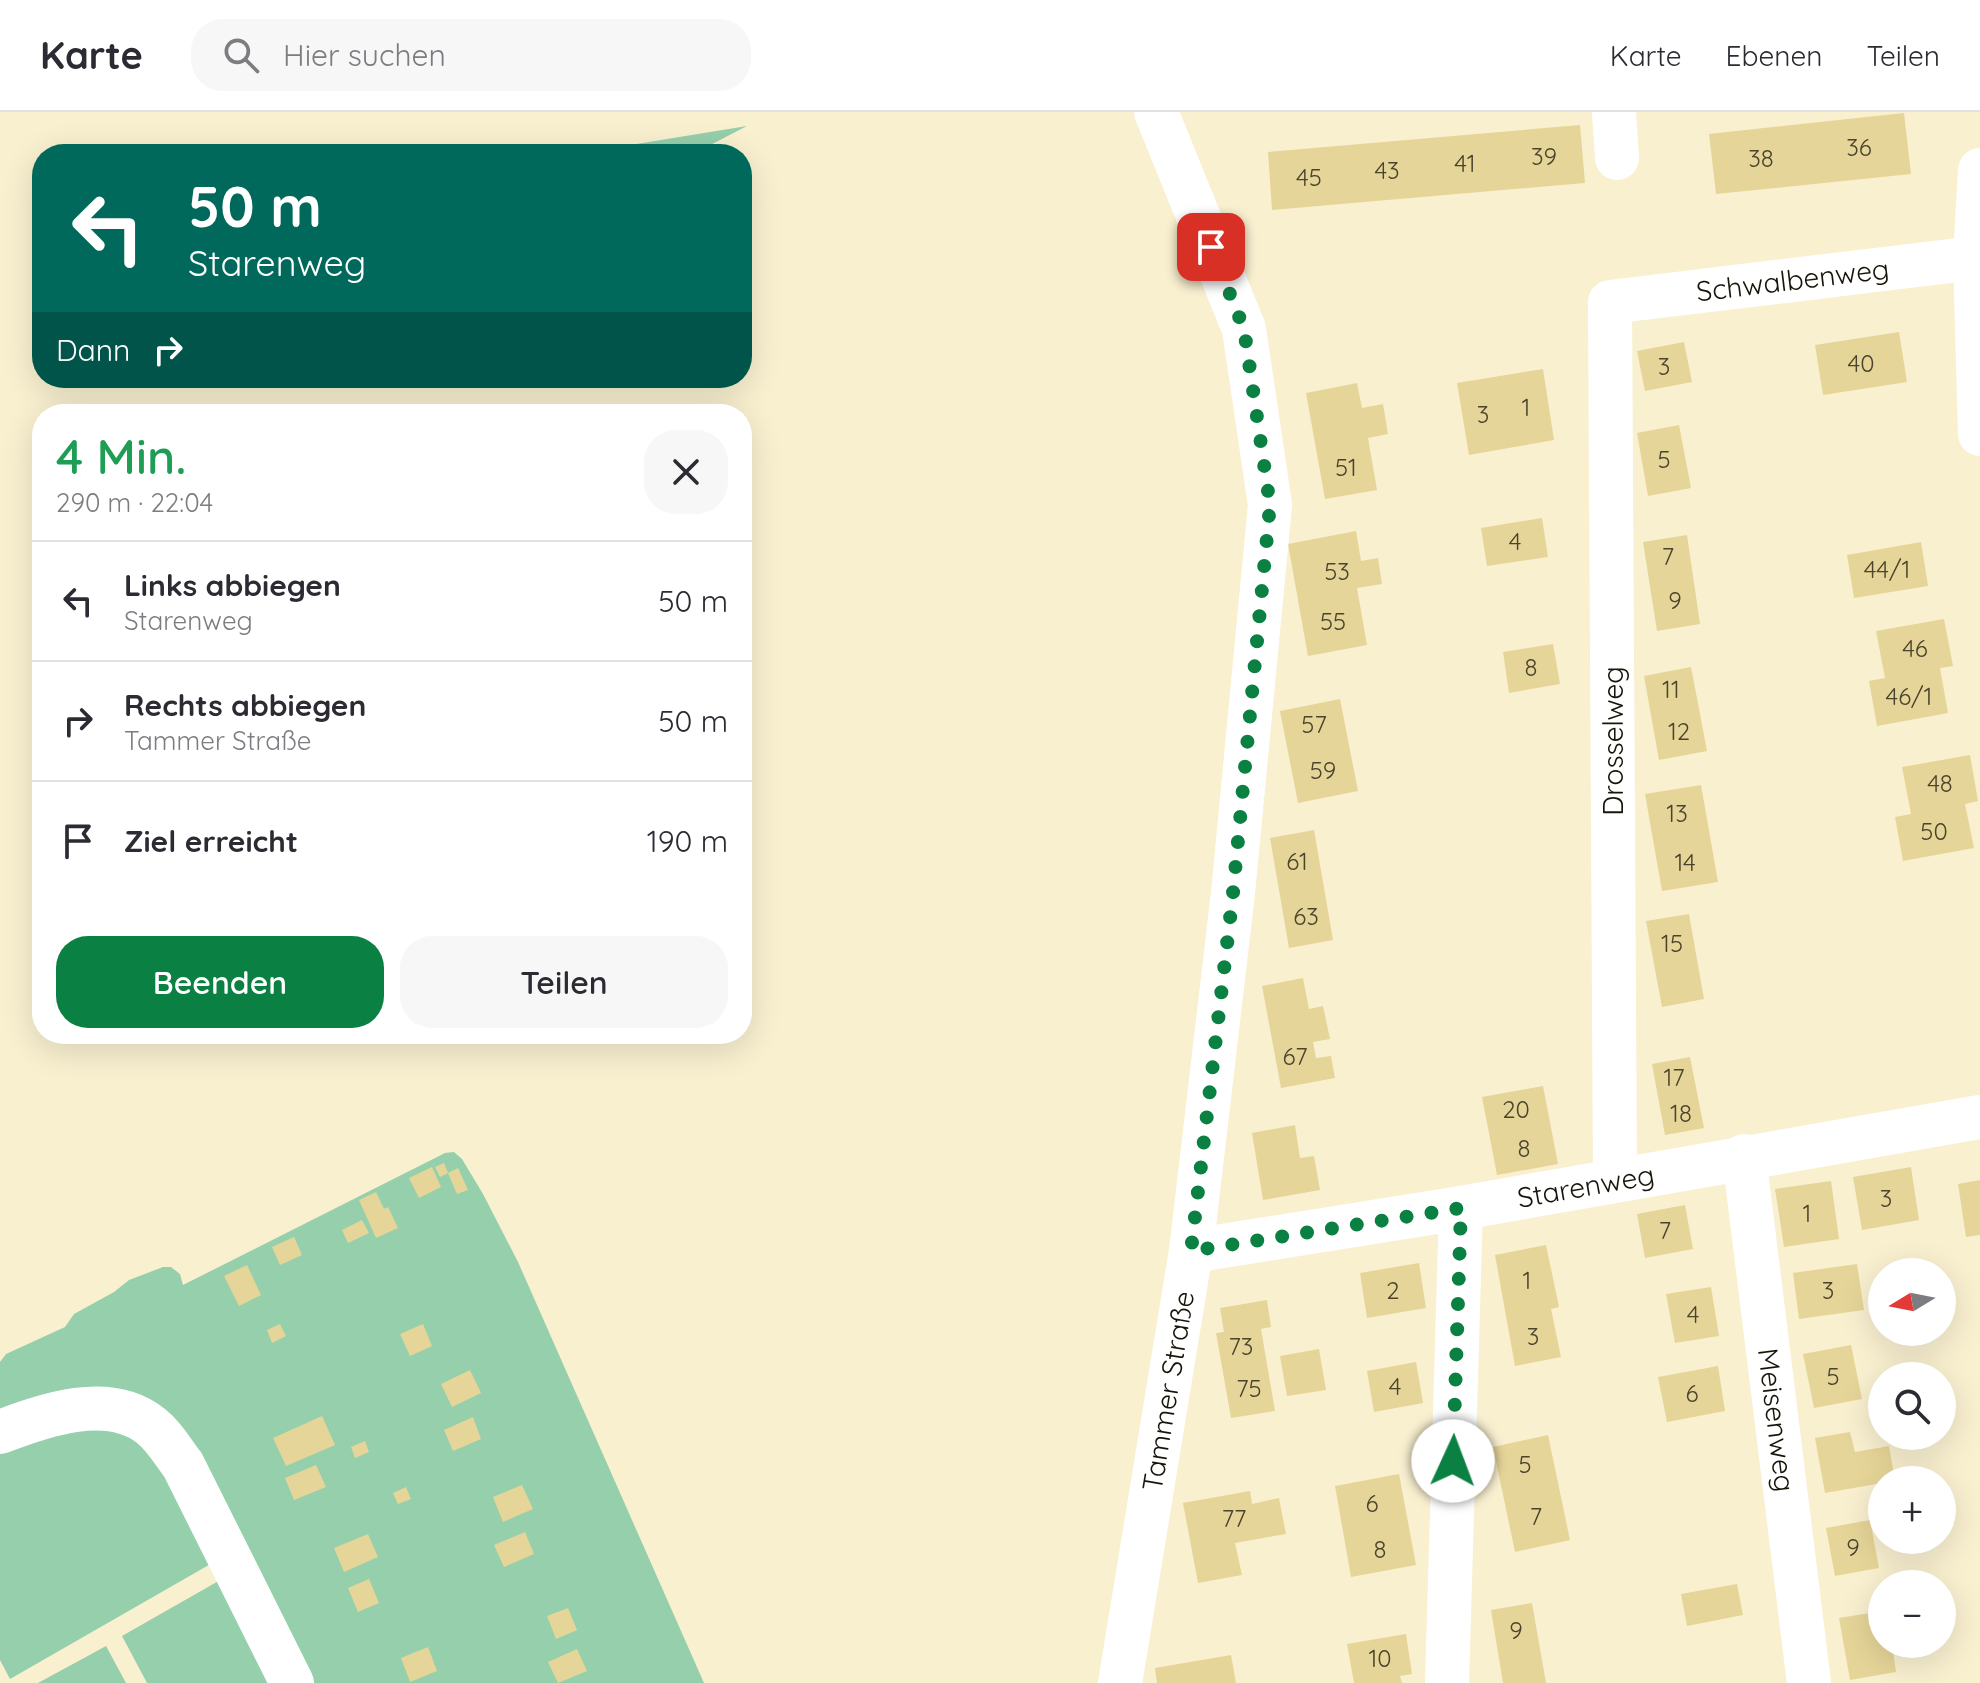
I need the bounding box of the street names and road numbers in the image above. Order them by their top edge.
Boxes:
street label: Schwalbenweg [1694,251,1891,308]
street label: Drosselweg [1595,666,1630,816]
street label: Starenweg [1514,1156,1657,1215]
street label: Tammer Straße [1134,1288,1201,1493]
street label: Meisenweg [1751,1346,1803,1494]

